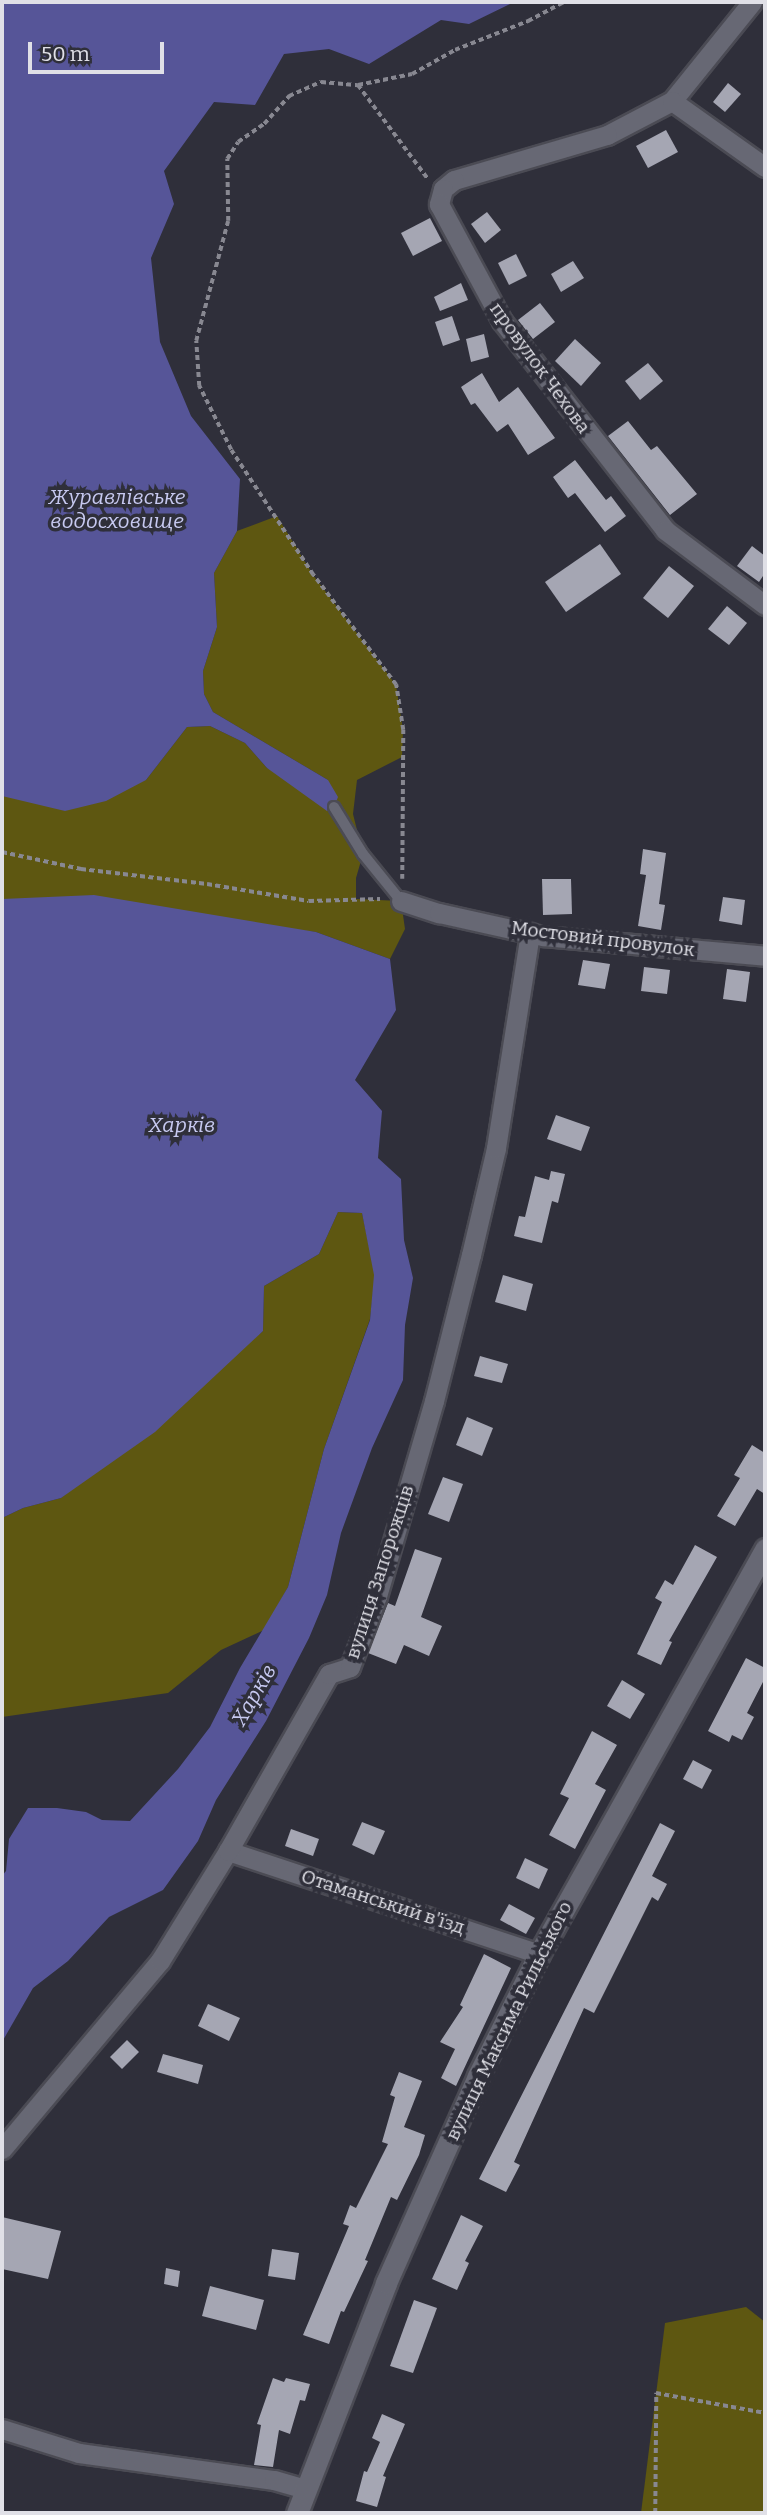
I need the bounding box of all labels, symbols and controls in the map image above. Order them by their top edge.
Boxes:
scale bar [32,28,168,72]
text: 50 m [41,41,90,67]
street label: провулок Чехова [485,298,595,438]
water label: Журавлівське водосховище [49,484,185,534]
street label: Мостовий провулок [510,916,696,962]
water label: Харків [149,1112,215,1138]
street label: вулиця Запорожців [341,1482,419,1662]
water label: Харків [226,1660,282,1730]
street label: Отаманський в'їзд [298,1865,468,1939]
street label: вулиця Максима Рильського [441,1898,577,2144]

